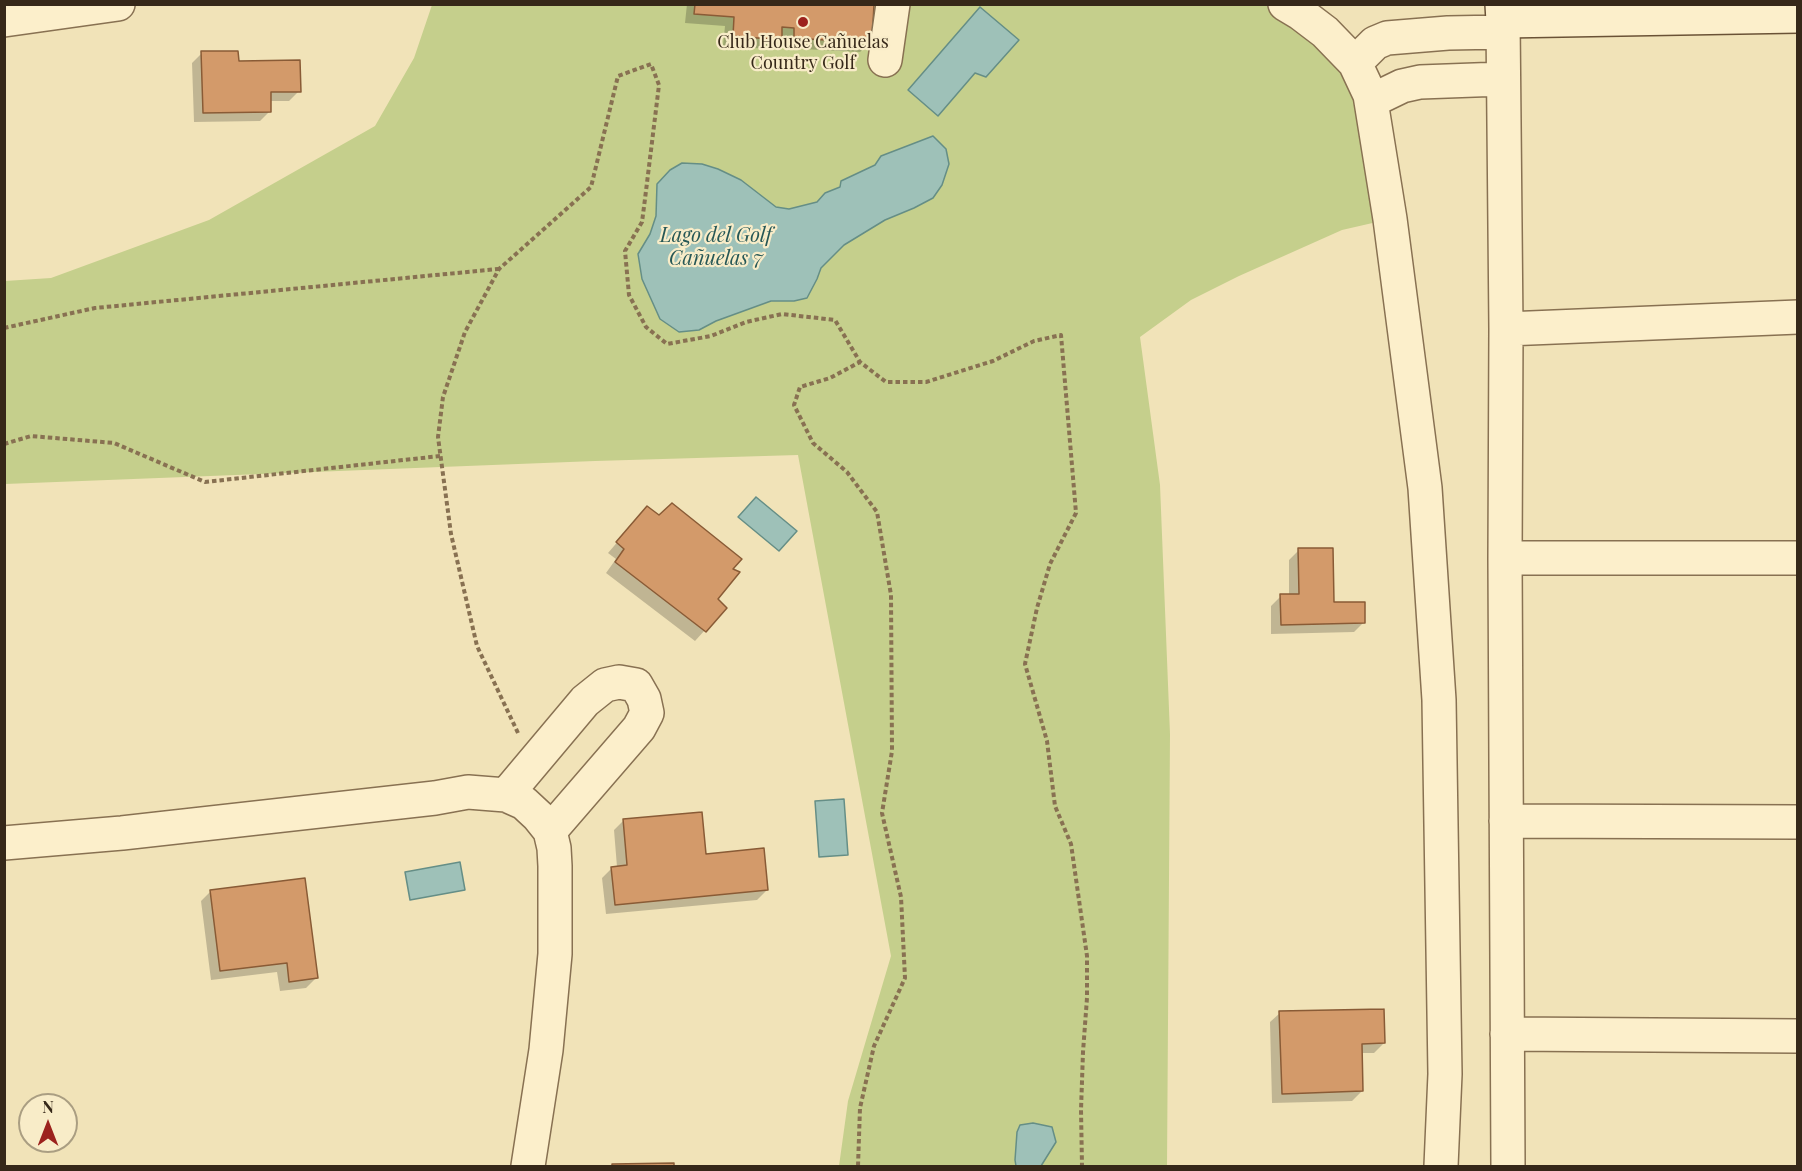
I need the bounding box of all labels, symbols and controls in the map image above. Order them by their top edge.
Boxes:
marker: Club House Cañuelas Country Golf [796,15,810,29]
place label: Club House Cañuelas Country Golf [717,31,889,74]
water label: Lago del Golf Cañuelas 7 [660,224,772,271]
north arrow [18,1093,78,1153]
text: N [42,1096,54,1117]

